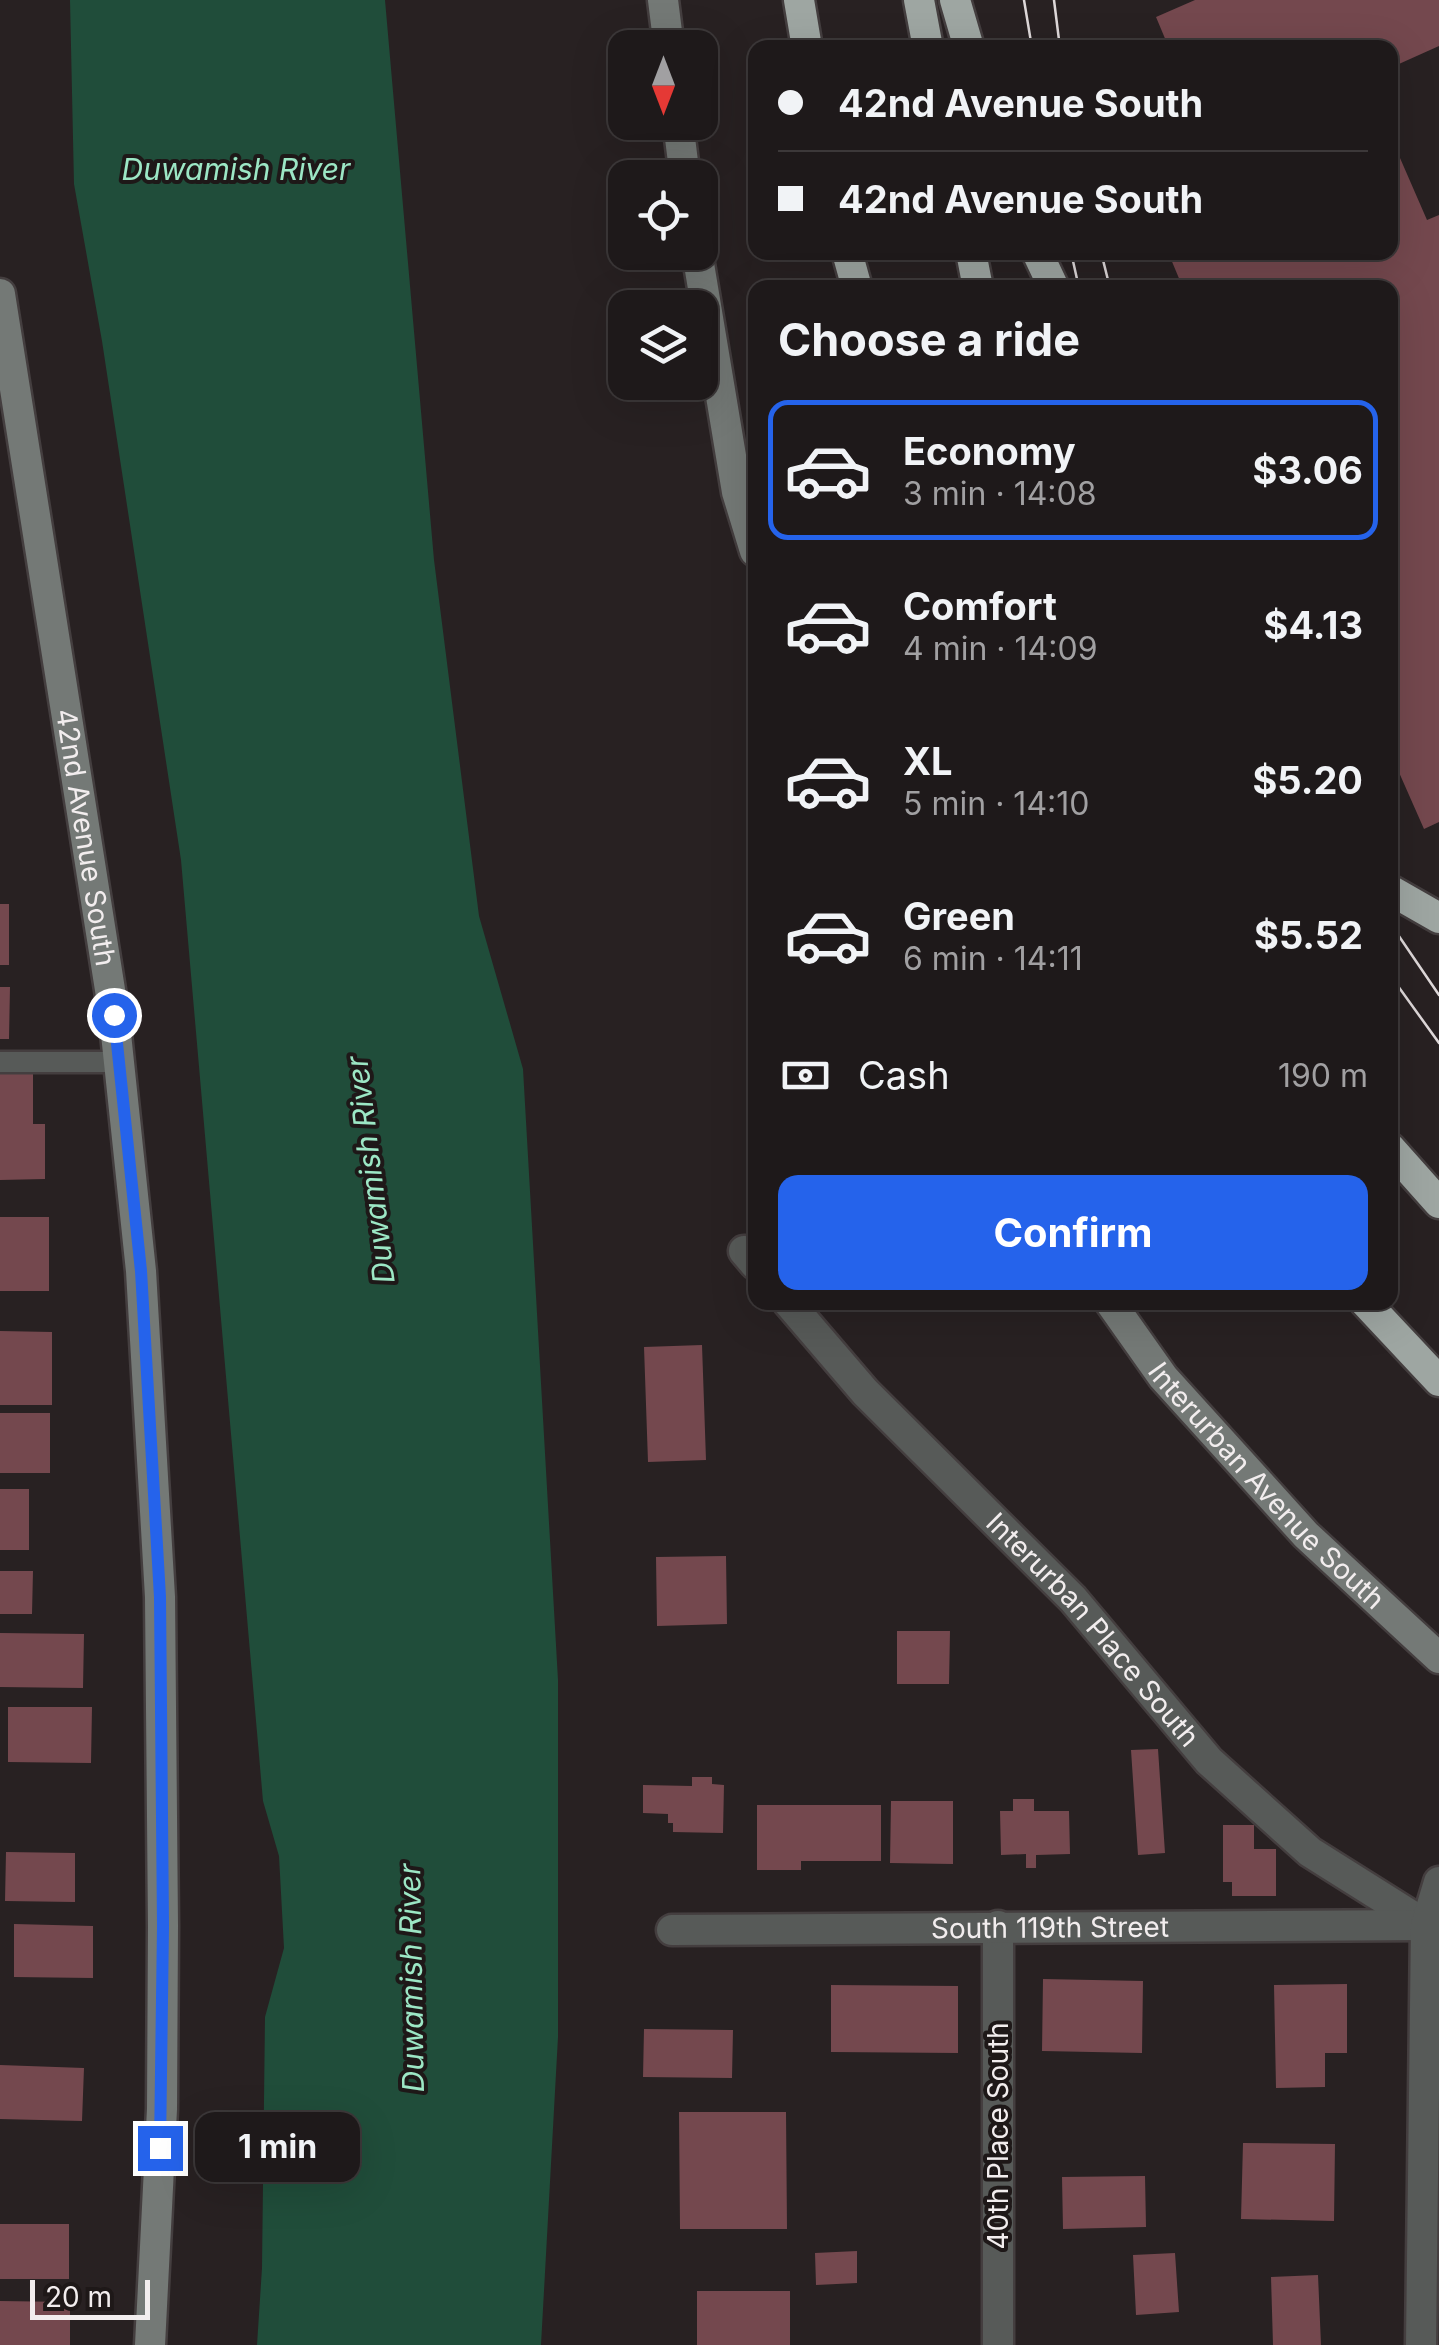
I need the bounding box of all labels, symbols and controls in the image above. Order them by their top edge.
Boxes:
north arrow [608,30,718,140]
map controls [608,30,718,400]
text: 42nd Avenue South [838,80,1203,126]
water label: Duwamish River [122,151,351,187]
button: locate [608,160,718,270]
text: 42nd Avenue South [838,176,1203,222]
button: layers [608,290,718,400]
text: Choose a ride [778,312,1080,367]
icon: car [783,425,873,515]
text: Economy [903,428,1076,474]
text: $3.06 [1253,447,1363,493]
text: 3 min · 14:08 [903,474,1097,513]
icon: car [783,580,873,670]
text: Comfort [903,583,1057,629]
text: $4.13 [1264,602,1363,648]
text: 4 min · 14:09 [903,629,1098,668]
street label: 42nd Avenue South [49,706,123,968]
icon: car [783,735,873,825]
text: XL [903,738,953,784]
text: $5.20 [1252,757,1363,803]
text: 5 min · 14:10 [903,784,1089,823]
icon: car [783,890,873,980]
text: Green [903,893,1015,939]
text: $5.52 [1254,912,1363,958]
text: 6 min · 14:11 [903,939,1083,978]
route start [92,993,137,1038]
icon: cash [778,1048,833,1103]
text: Cash [858,1052,950,1098]
water label: Duwamish River [338,1054,402,1286]
text: 190 m [1278,1056,1368,1095]
button: Confirm [778,1175,1368,1290]
street label: Interurban Avenue South [1141,1356,1392,1616]
street label: Interurban Place South [979,1506,1207,1753]
water label: Duwamish River [391,1863,431,2093]
street label: South 119th Street [931,1910,1169,1945]
street label: 40th Place South [981,2022,1015,2250]
callout: 1 min [195,2113,360,2183]
route end [138,2126,183,2171]
text: 1 min [238,2127,317,2166]
scale bar [30,2275,150,2320]
text: 20 m [45,2280,112,2314]

